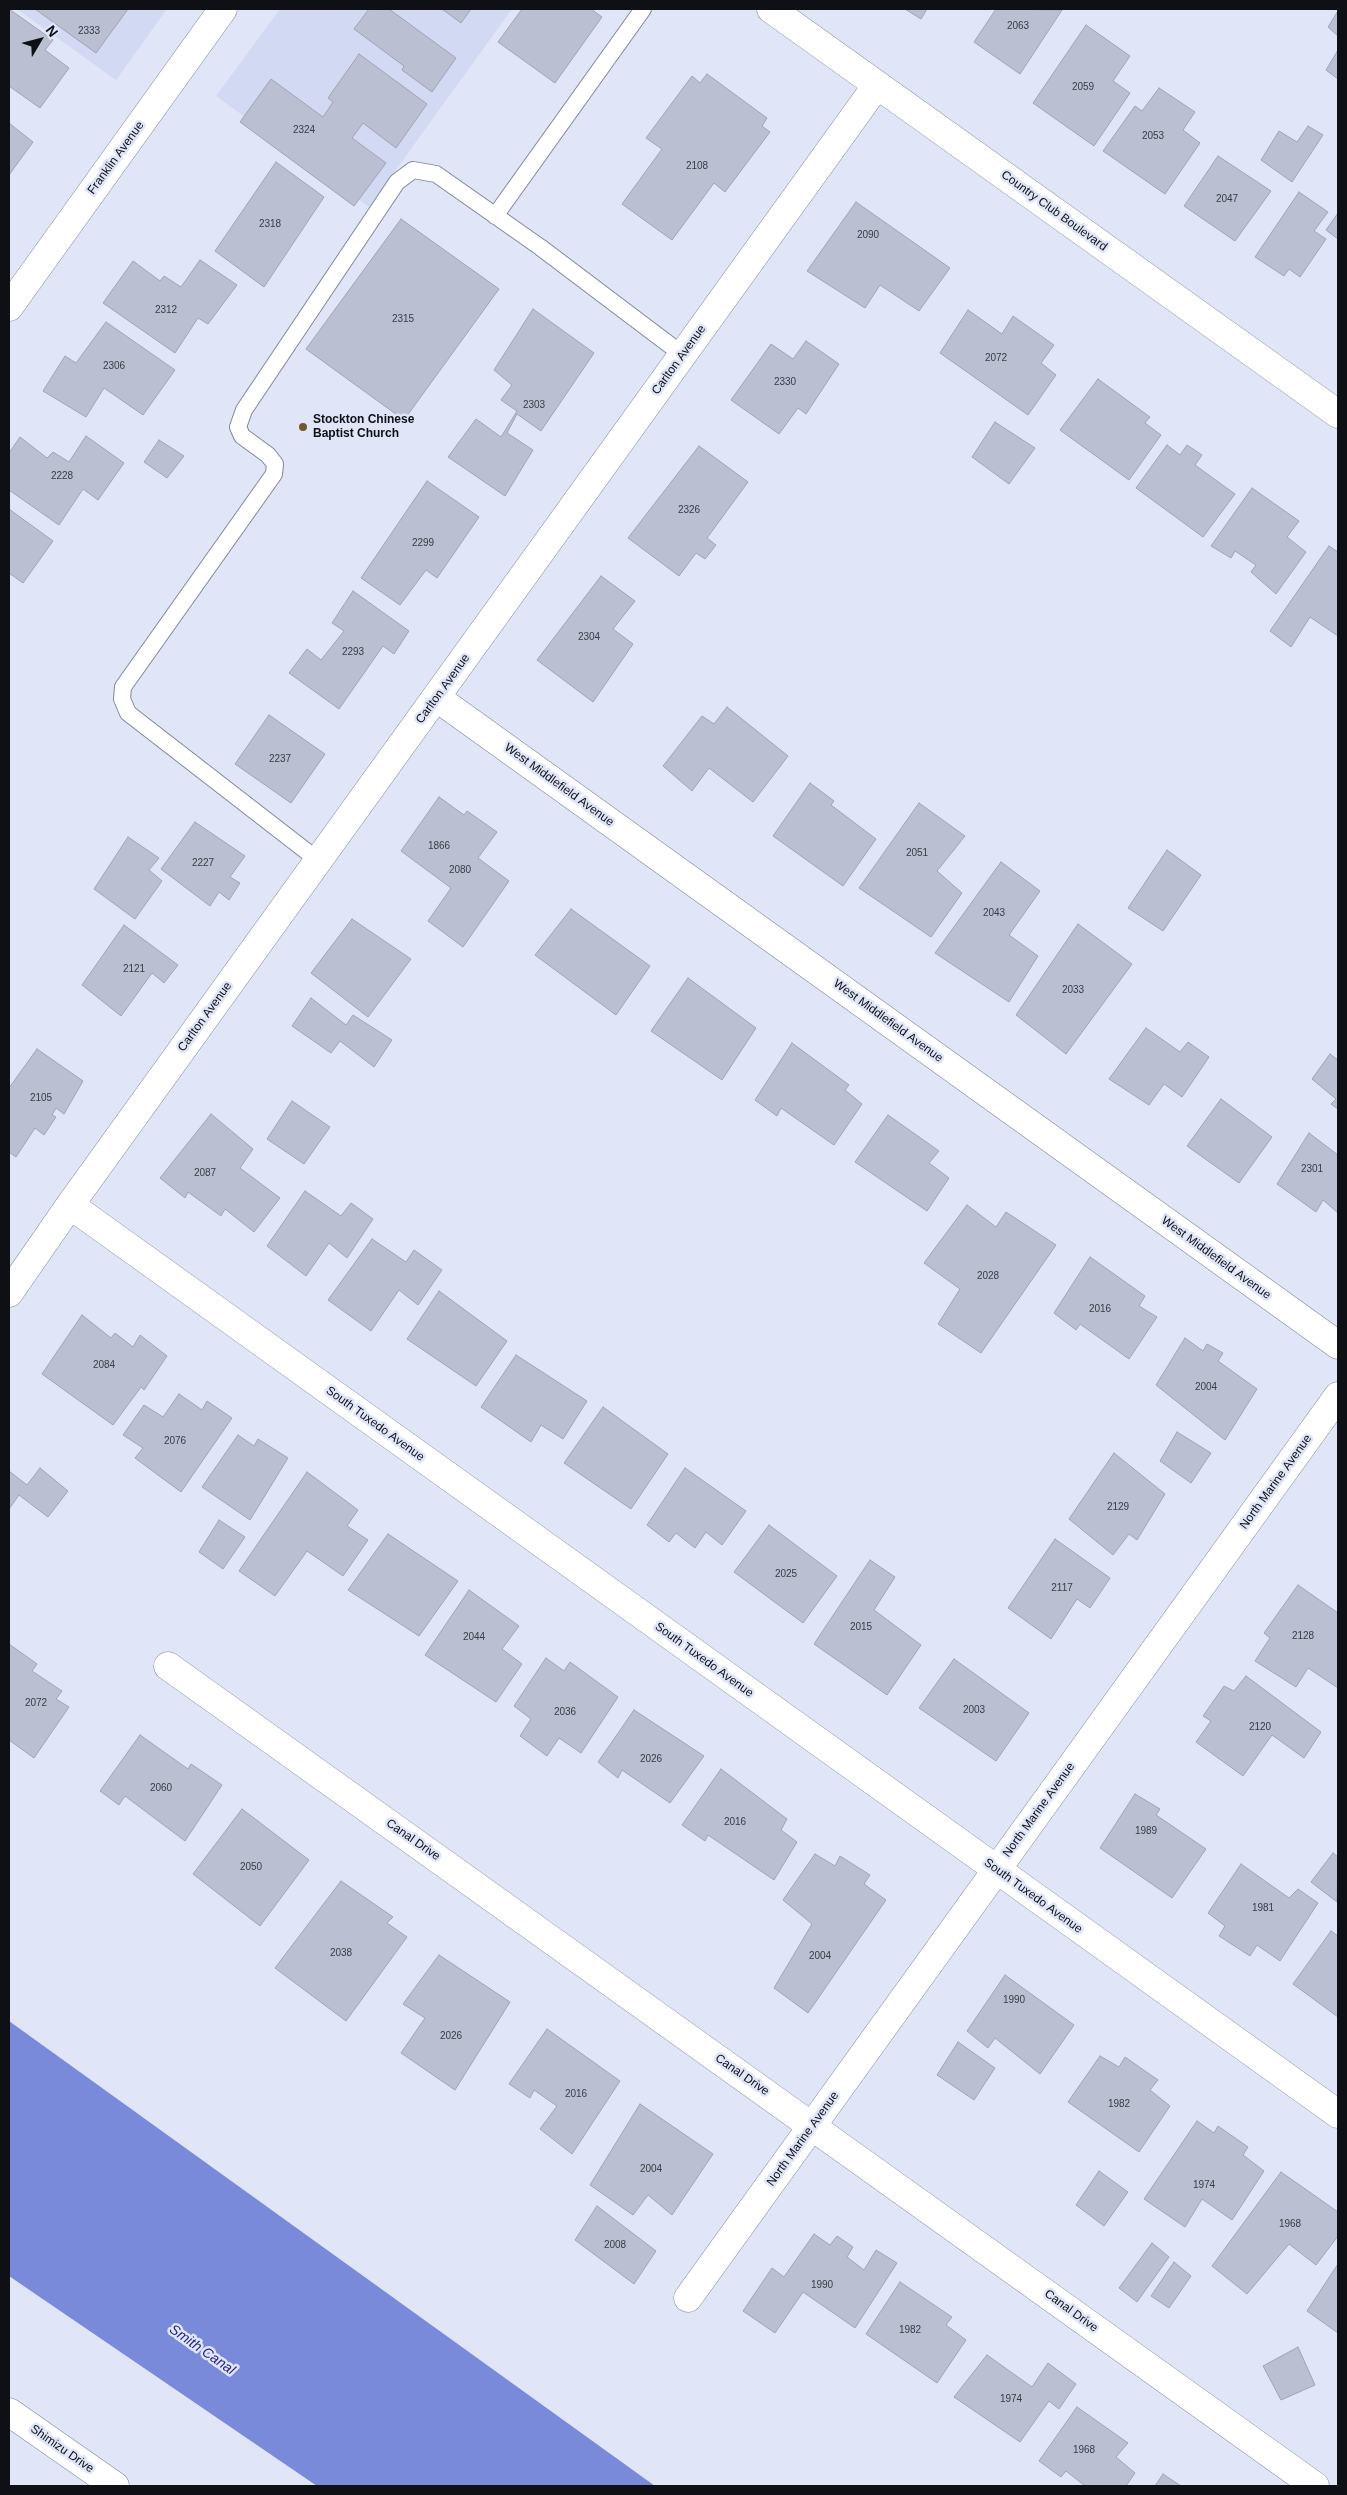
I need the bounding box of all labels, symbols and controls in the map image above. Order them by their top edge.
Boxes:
north arrow [15,15,65,65]
house number: 2063 [1007,20,1029,32]
text: N [43,22,61,40]
house number: 2333 [78,25,100,37]
house number: 2059 [1072,81,1094,93]
street label: Franklin Avenue [85,119,147,197]
house number: 2324 [293,124,315,136]
house number: 2053 [1142,130,1164,142]
house number: 2108 [686,160,708,172]
street label: Country Club Boulevard [998,168,1110,254]
house number: 2047 [1216,193,1238,205]
house number: 2318 [259,218,281,230]
house number: 2090 [857,229,879,241]
house number: 2312 [155,304,177,316]
house number: 2315 [392,313,414,325]
street label: Carlton Avenue [649,322,709,398]
house number: 2072 [985,352,1007,364]
house number: 2306 [103,360,125,372]
house number: 2330 [774,376,796,388]
house number: 2303 [523,399,545,411]
place label: Stockton Chinese Baptist Church [313,413,414,441]
marker: Stockton Chinese Baptist Church [297,421,309,433]
house number: 2228 [51,470,73,482]
house number: 2326 [678,504,700,516]
house number: 2299 [412,537,434,549]
house number: 2304 [578,631,600,643]
house number: 2293 [342,646,364,658]
street label: Carlton Avenue [413,651,473,727]
street label: West Middlefield Avenue [502,740,616,830]
house number: 2237 [269,753,291,765]
house number: 1866 [428,840,450,852]
house number: 2051 [906,847,928,859]
house number: 2227 [192,857,214,869]
house number: 2080 [449,864,471,876]
house number: 2043 [983,907,1005,919]
house number: 2121 [123,963,145,975]
street label: West Middlefield Avenue [831,976,945,1066]
street label: Carlton Avenue [175,979,235,1055]
house number: 2033 [1062,984,1084,996]
house number: 2105 [30,1092,52,1104]
house number: 2301 [1301,1163,1323,1175]
house number: 2087 [194,1167,216,1179]
street label: West Middlefield Avenue [1159,1213,1273,1303]
house number: 2028 [977,1270,999,1282]
house number: 2016 [1089,1303,1111,1315]
house number: 2084 [93,1359,115,1371]
house number: 2004 [1195,1381,1217,1393]
street label: South Tuxedo Avenue [323,1383,427,1465]
street label: North Marine Avenue [1237,1432,1315,1532]
house number: 2076 [164,1435,186,1447]
house number: 2129 [1107,1501,1129,1513]
house number: 2025 [775,1568,797,1580]
house number: 2117 [1051,1582,1073,1594]
street label: South Tuxedo Avenue [652,1619,756,1701]
house number: 2015 [850,1621,872,1633]
house number: 2128 [1292,1630,1314,1642]
house number: 2044 [463,1631,485,1643]
house number: 2072 [25,1697,47,1709]
house number: 2003 [963,1704,985,1716]
house number: 2036 [554,1706,576,1718]
house number: 2120 [1249,1721,1271,1733]
house number: 2026 [640,1753,662,1765]
street label: North Marine Avenue [1000,1760,1078,1860]
house number: 2060 [150,1782,172,1794]
street label: Canal Drive [383,1816,443,1864]
house number: 2016 [724,1816,746,1828]
house number: 1989 [1135,1825,1157,1837]
street label: South Tuxedo Avenue [981,1855,1085,1937]
house number: 2050 [240,1861,262,1873]
house number: 1981 [1252,1902,1274,1914]
house number: 2038 [330,1947,352,1959]
house number: 2004 [809,1950,831,1962]
house number: 1990 [1003,1994,1025,2006]
house number: 2026 [440,2030,462,2042]
street label: Canal Drive [712,2051,772,2099]
house number: 2016 [565,2088,587,2100]
street label: North Marine Avenue [764,2089,842,2189]
house number: 1982 [1108,2098,1130,2110]
house number: 2004 [640,2163,662,2175]
house number: 1974 [1193,2179,1215,2191]
house number: 1968 [1279,2218,1301,2230]
house number: 2008 [604,2239,626,2251]
house number: 1990 [811,2279,833,2291]
street label: Canal Drive [1041,2287,1101,2335]
water label: Smith Canal [166,2321,238,2379]
house number: 1982 [899,2324,921,2336]
house number: 1974 [1000,2393,1022,2405]
street label: Shimizu Drive [28,2422,96,2476]
house number: 1968 [1073,2444,1095,2456]

